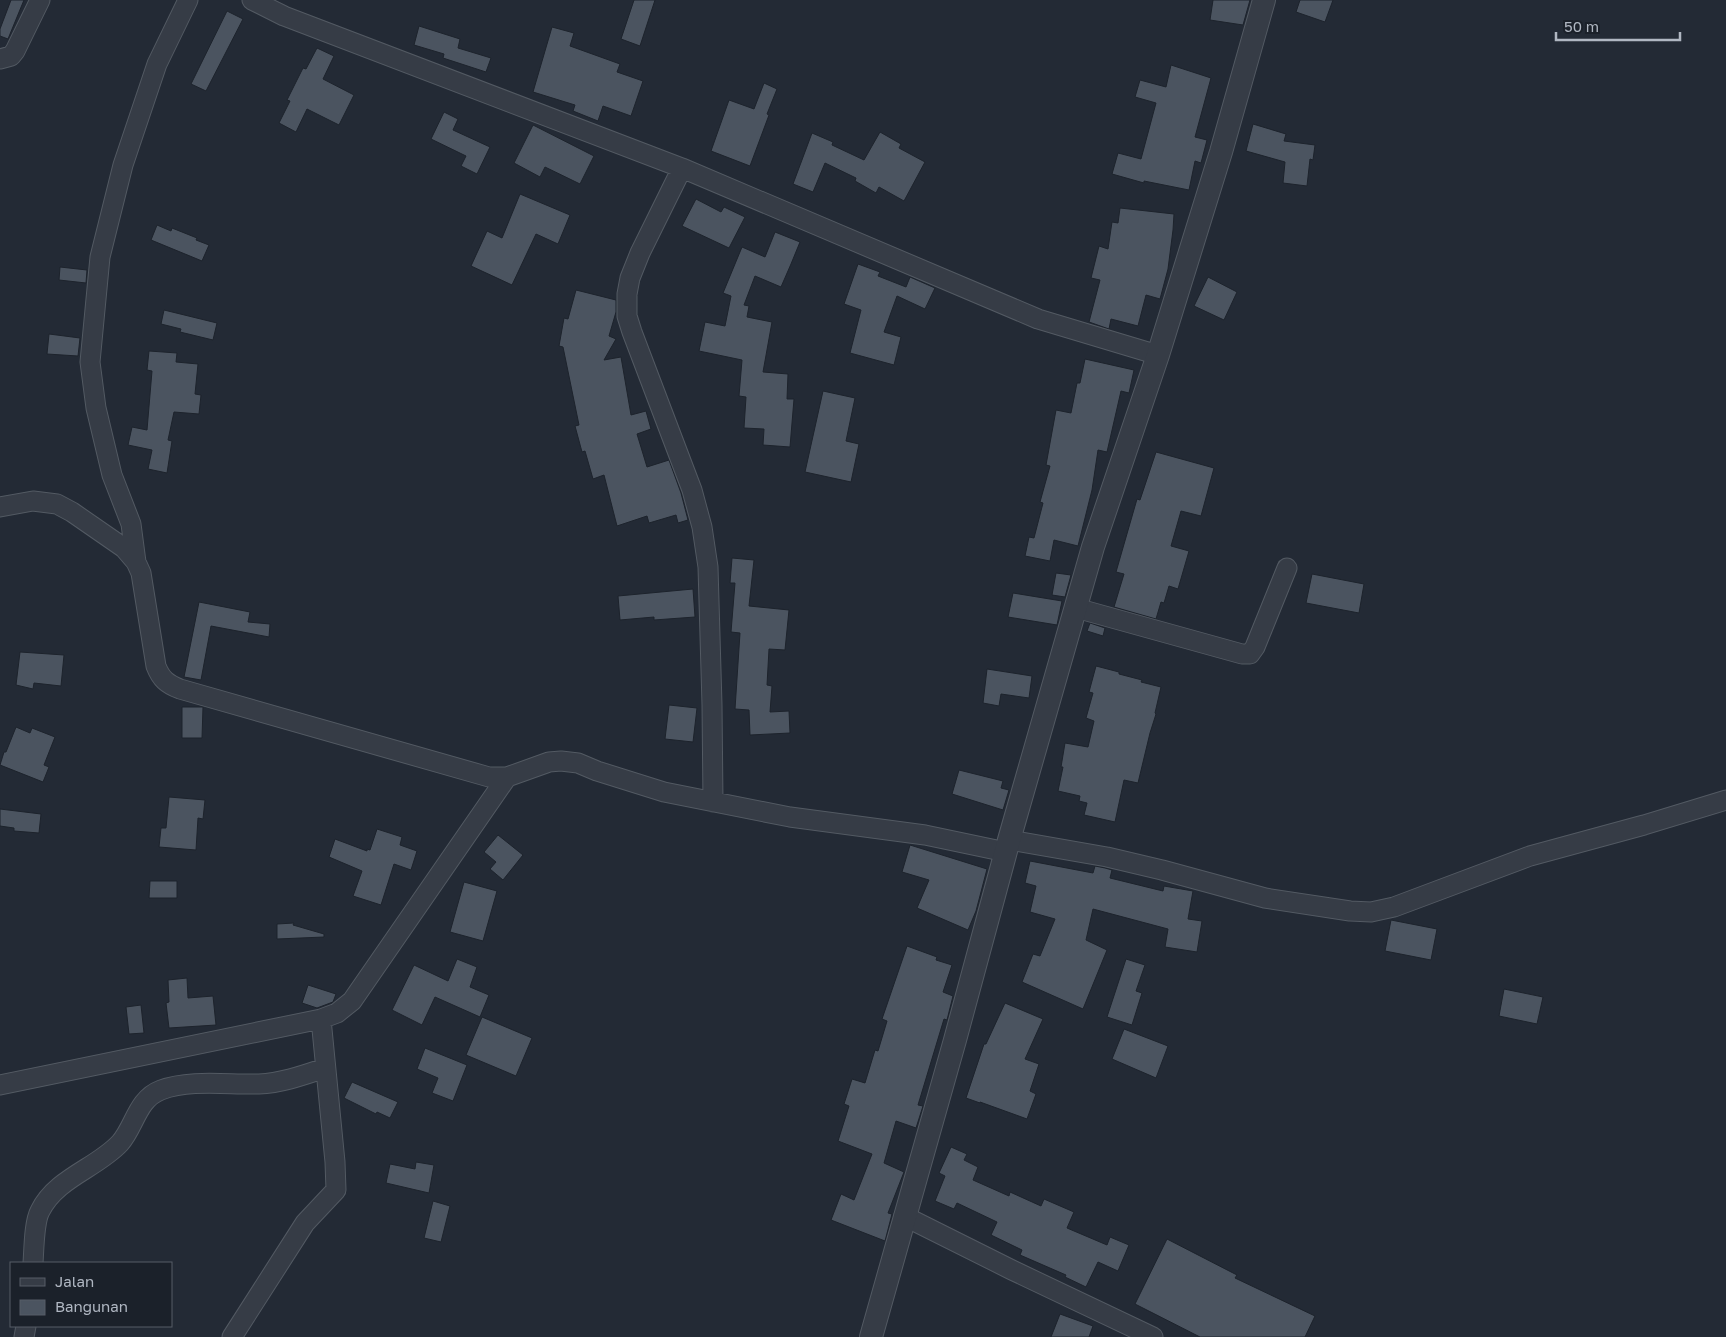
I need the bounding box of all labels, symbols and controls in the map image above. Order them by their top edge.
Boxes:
scale bar [1556,10,1680,42]
text: 50 m [1564,17,1599,35]
legend [10,1262,172,1327]
text: Jalan [55,1272,94,1290]
text: Bangunan [55,1297,128,1315]

